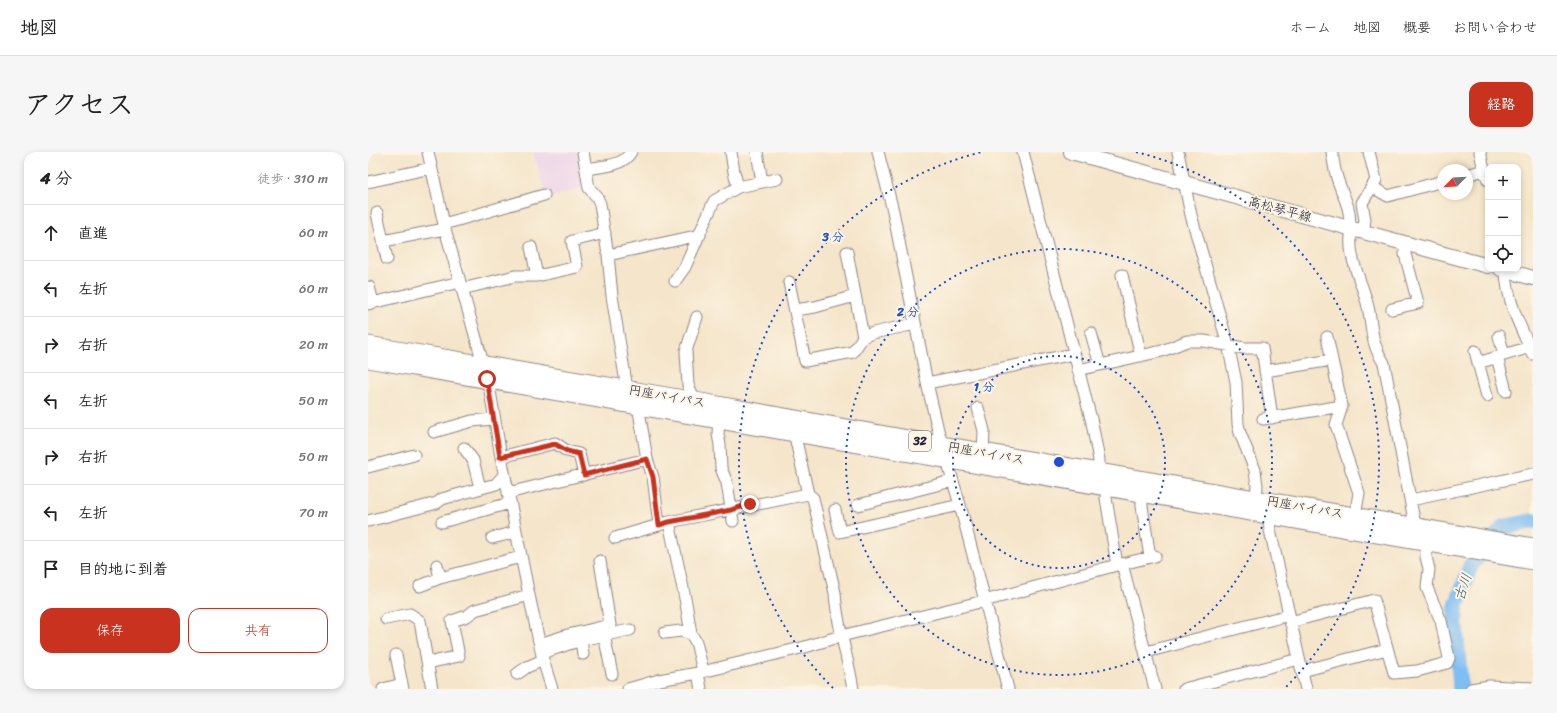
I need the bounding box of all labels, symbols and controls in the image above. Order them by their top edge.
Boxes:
text: 地図 [20,11,58,44]
text: ホーム [1290,15,1331,40]
text: 地図 [1353,15,1381,40]
text: 概要 [1403,15,1431,40]
text: お問い合わせ [1453,15,1537,40]
text: アクセス [24,80,134,129]
button: 経路 [1469,82,1533,127]
text: 4 分 [40,163,72,193]
north arrow [1437,164,1473,200]
map controls [1485,164,1521,272]
button: + [1485,164,1521,200]
text: 徒歩 · 310 m [257,167,328,190]
street label: 高松琴平線 [1246,189,1315,229]
button: − [1485,200,1521,236]
text: 直進 [78,220,108,246]
text: 60 m [299,221,328,244]
icon: ahead [40,222,62,244]
text: 3 分 [821,226,844,248]
button: locate [1485,236,1521,272]
text: 左折 [78,276,108,302]
text: 60 m [299,277,328,300]
icon: left [40,278,62,300]
text: 2 分 [896,301,919,323]
text: 右折 [78,332,108,358]
text: 20 m [299,333,328,356]
icon: right [40,334,62,356]
route start [478,370,496,388]
text: 1 分 [974,376,994,398]
street label: 円座バイパス [627,378,707,414]
text: 左折 [78,388,108,414]
text: 50 m [298,389,328,412]
icon: left [40,390,62,412]
road number: 32 [909,431,931,451]
street label: 円座バイパス [946,435,1026,471]
text: 右折 [78,444,108,470]
text: 50 m [298,445,328,468]
icon: right [40,446,62,468]
centre of rings [1052,455,1066,469]
street label: 円座バイパス [1265,489,1345,525]
route end [741,495,759,513]
text: 左折 [78,500,108,526]
text: 70 m [299,501,328,524]
icon: left [40,502,62,524]
text: 目的地に到着 [78,556,168,582]
icon: arrive [40,558,62,580]
water label: 古川 [1447,570,1479,604]
button: 保存 [40,608,180,653]
button: 共有 [188,608,328,653]

